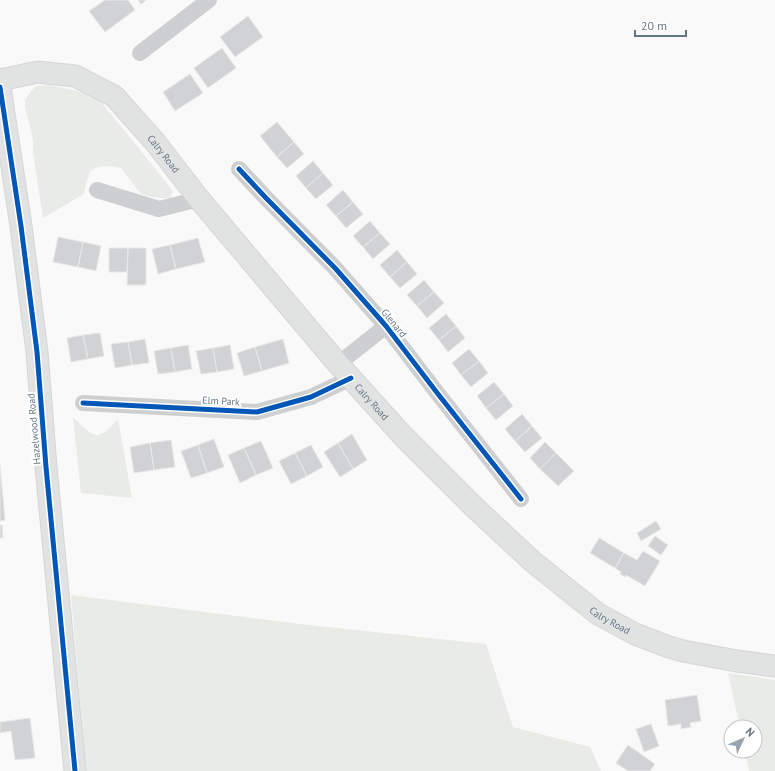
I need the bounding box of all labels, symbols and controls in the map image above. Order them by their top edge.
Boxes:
scale bar [635,12,686,38]
text: 20 m [641,18,667,33]
street label: Calry Road [145,132,183,175]
street label: Glenard [378,306,410,340]
street label: Calry Road [352,381,392,423]
street label: Hazelwood Road [24,393,44,465]
street label: Elm Park [202,394,240,408]
street label: Calry Road [587,603,633,637]
north arrow [723,719,763,759]
text: N [743,725,758,740]

